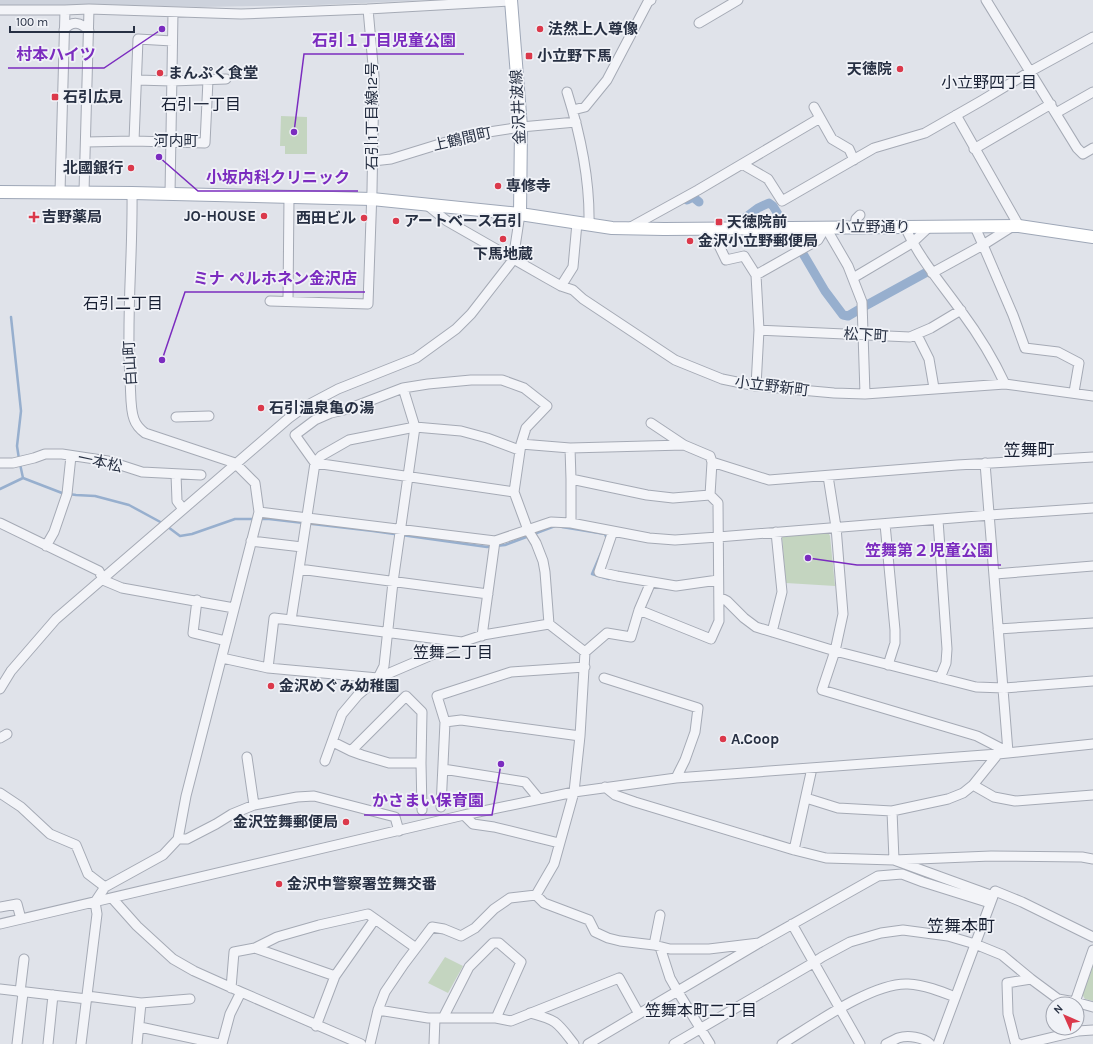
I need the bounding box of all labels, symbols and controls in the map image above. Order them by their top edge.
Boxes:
scale bar [10,8,134,34]
text: 100 m [16,15,48,29]
place label: 法然上人尊像 [548,20,638,38]
marker: 法然上人尊像 [535,24,545,34]
callout: 石引１丁目児童公園 [304,26,464,54]
text: 石引１丁目児童公園 [312,31,456,50]
callout: 村本ハイツ [8,40,104,68]
text: 村本ハイツ [16,45,96,64]
place label: 小立野下馬 [537,47,612,65]
marker: 小立野下馬 [524,51,534,61]
place label: 天徳院 [847,60,892,78]
street label: 石引1丁目線12号 [363,62,381,170]
place label: まんぷく食堂 [168,64,258,82]
marker: 天徳院 [895,64,905,74]
marker: まんぷく食堂 [155,68,165,78]
street label: 金沢井波線 [507,69,529,145]
district label: 小立野四丁目 [941,73,1037,92]
place label: 石引広見 [63,88,123,106]
marker: 石引広見 [50,92,60,102]
district label: 石引一丁目 [161,95,241,114]
street label: 上鶴間町 [431,123,493,155]
street label: 河内町 [153,132,199,150]
place label: 北國銀行 [63,159,123,177]
marker: 北國銀行 [126,163,136,173]
callout: 小坂内科クリニック [198,163,358,191]
text: 小坂内科クリニック [206,168,350,187]
place label: 専修寺 [506,177,551,195]
marker: 専修寺 [493,181,503,191]
place label: JO-HOUSE [184,207,256,225]
place label: 吉野薬局 [42,208,102,226]
place label: 西田ビル [296,209,356,227]
marker: JO-HOUSE [259,211,269,221]
marker: 吉野薬局 [29,212,39,222]
place label: アートベース石引 [404,212,522,230]
marker: 西田ビル [359,213,369,223]
place label: 天徳院前 [727,213,787,231]
marker: アートベース石引 [391,216,401,226]
marker: 天徳院前 [714,217,724,227]
street label: 小立野通り [835,218,911,236]
place label: 金沢小立野郵便局 [698,232,818,250]
marker: 下馬地蔵 [498,234,508,244]
marker: 金沢小立野郵便局 [685,236,695,246]
place label: 下馬地蔵 [473,245,533,263]
callout: ミナ ペルホネン金沢店 [185,264,365,292]
text: ミナ ペルホネン金沢店 [193,269,357,288]
district label: 石引二丁目 [83,294,163,313]
street label: 松下町 [843,325,889,345]
street label: 白山町 [120,340,140,386]
street label: 小立野新町 [734,372,810,400]
place label: 石引温泉亀の湯 [269,399,374,417]
marker: 石引温泉亀の湯 [256,403,266,413]
district label: 笠舞町 [1004,440,1055,460]
street label: 一本松 [76,449,124,475]
callout: 笠舞第２児童公園 [857,537,1001,565]
text: 笠舞第２児童公園 [865,541,993,560]
district label: 笠舞二丁目 [413,643,493,662]
place label: 金沢めぐみ幼稚園 [279,677,399,695]
marker: 金沢めぐみ幼稚園 [266,681,276,691]
place label: A.Coop [731,730,779,748]
marker: A.Coop [718,734,728,744]
callout: かさまい保育園 [364,787,492,815]
text: かさまい保育園 [372,791,484,810]
place label: 金沢笠舞郵便局 [233,813,338,831]
marker: 金沢笠舞郵便局 [341,817,351,827]
place label: 金沢中警察署笠舞交番 [287,875,437,893]
marker: 金沢中警察署笠舞交番 [274,879,284,889]
district label: 笠舞本町 [927,916,995,936]
north arrow [1045,996,1085,1036]
district label: 笠舞本町二丁目 [645,1001,757,1020]
text: N [1051,1002,1066,1017]

